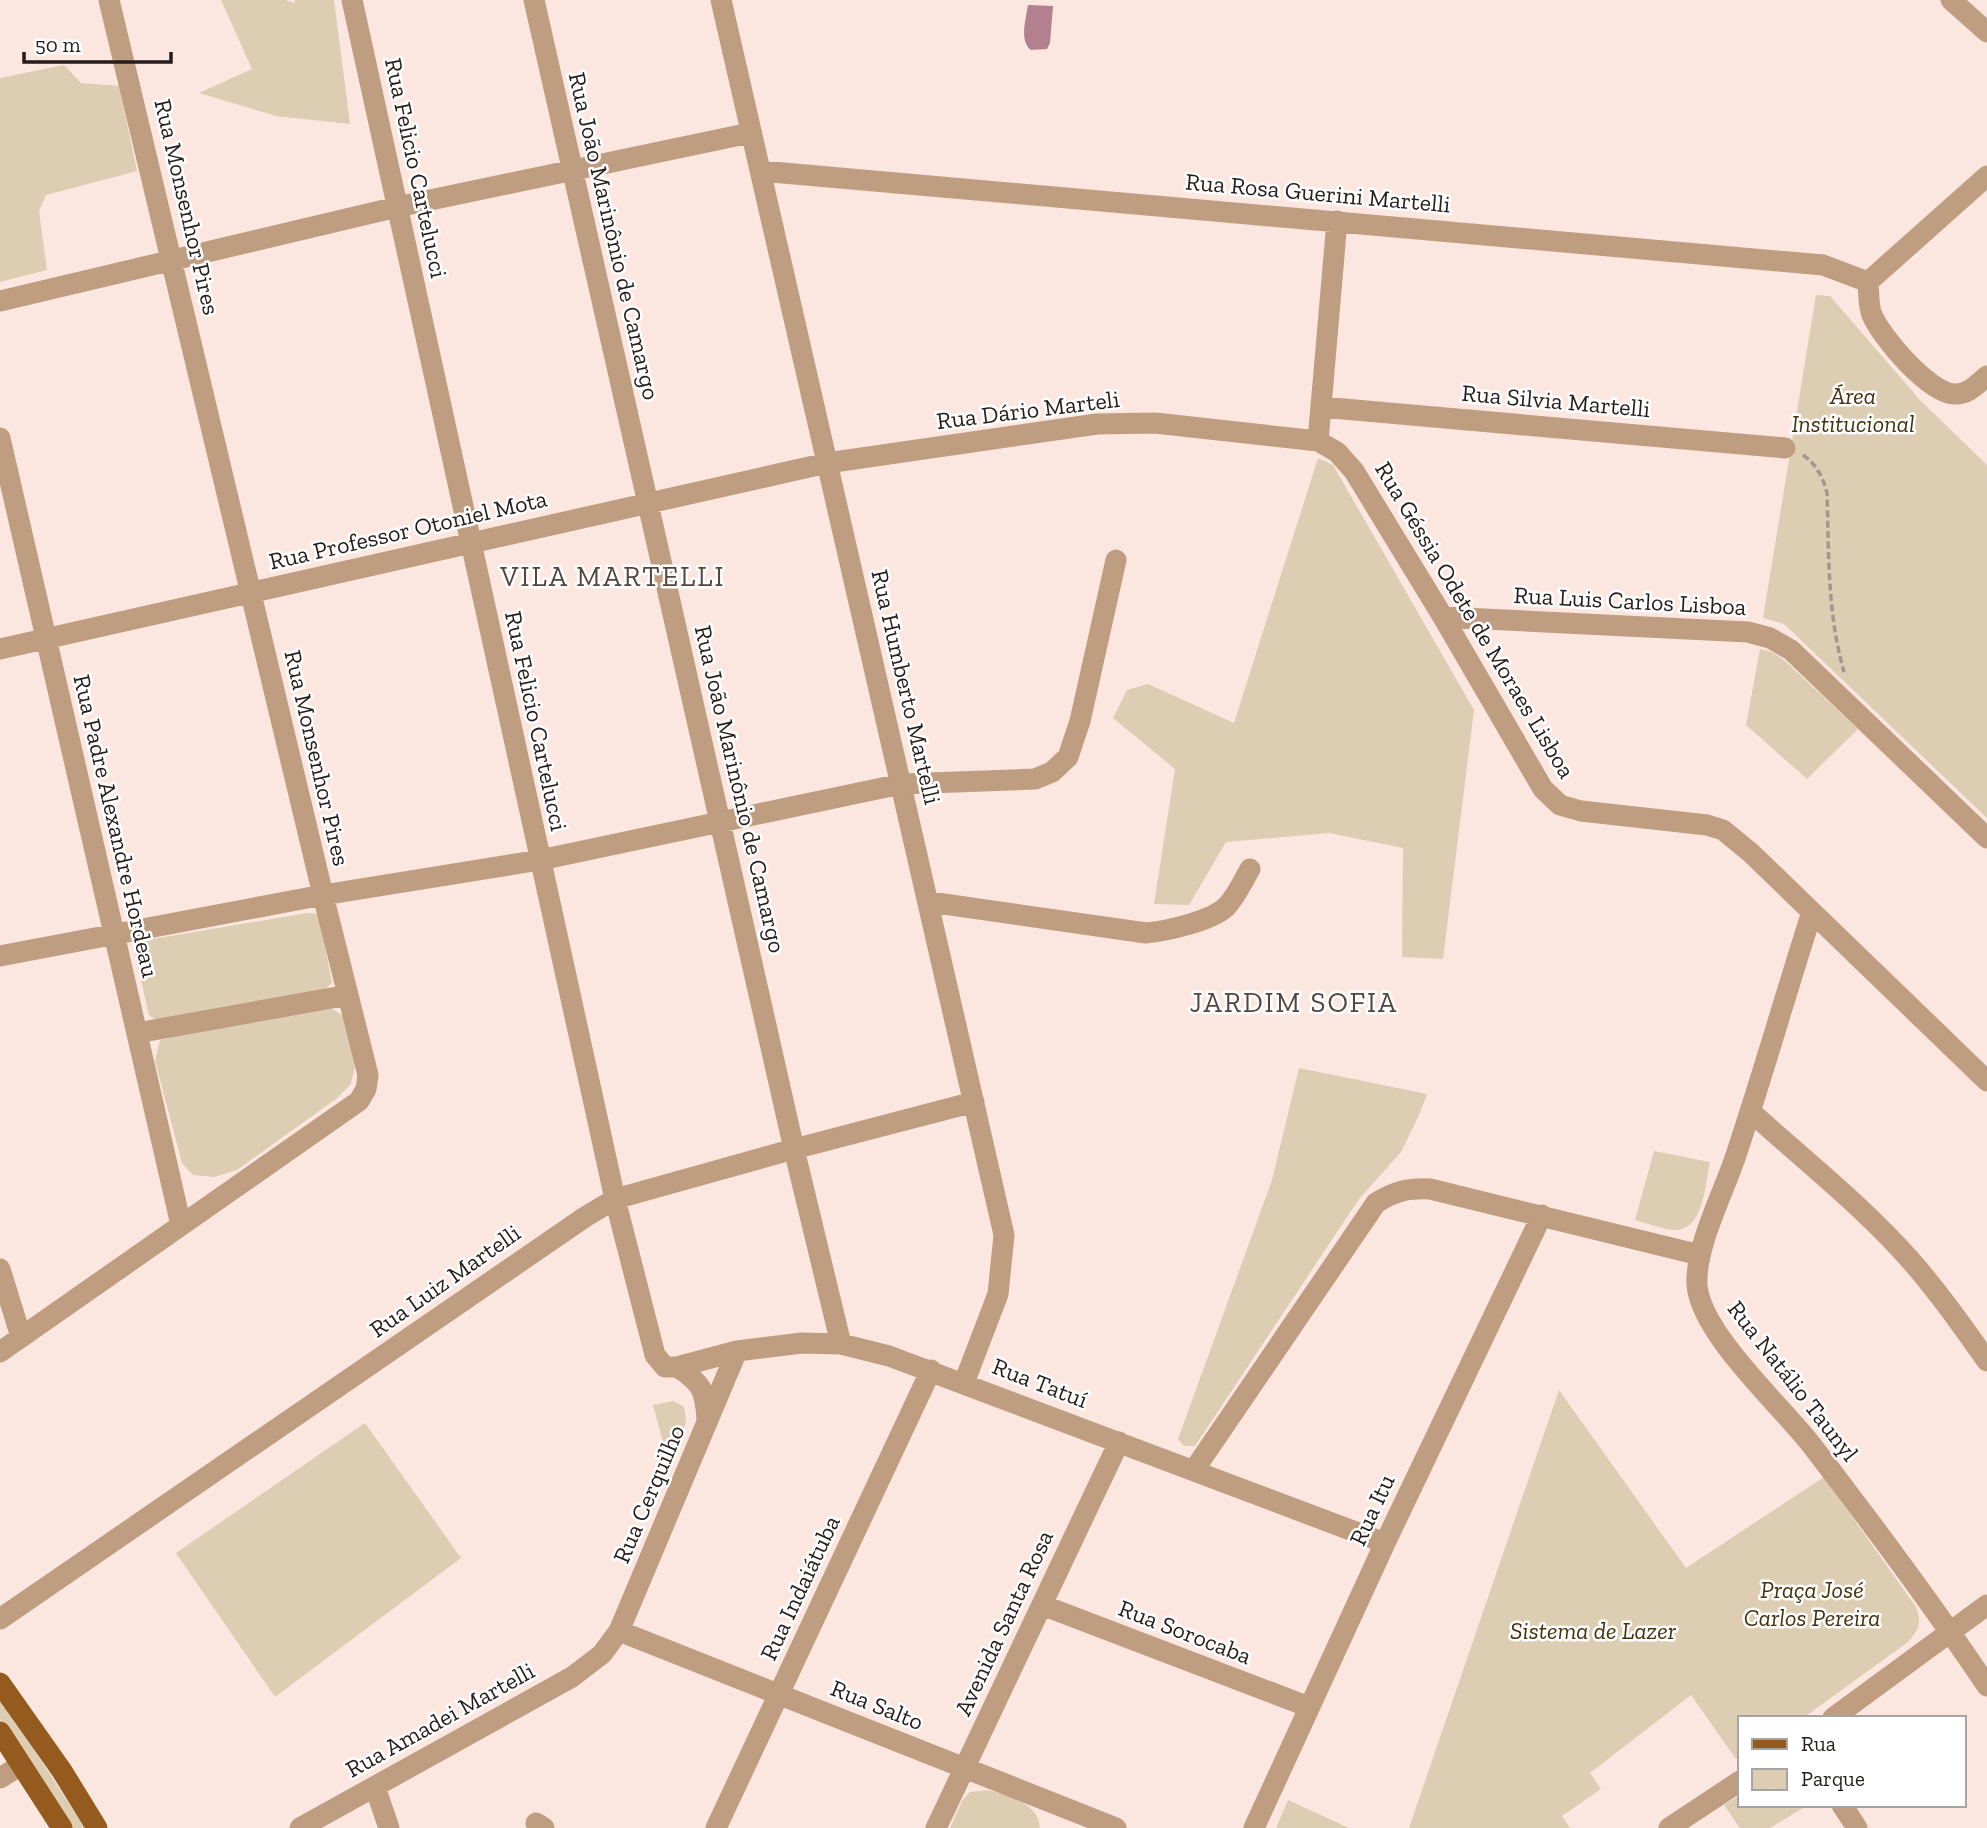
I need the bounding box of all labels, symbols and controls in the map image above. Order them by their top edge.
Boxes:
scale bar [24,21,172,65]
text: 50 m [35,32,81,57]
street label: Rua Felicio Cartelucci [379,55,454,281]
street label: Rua João Marinônio de Camargo [563,69,666,403]
street label: Rua Monsenhor Pires [149,96,226,318]
street label: Rua Rosa Guerini Martelli [1184,166,1452,219]
street label: Rua Silvia Martelli [1461,378,1652,423]
park label: Área Institucional [1791,381,1915,438]
street label: Rua Dário Marteli [935,384,1121,435]
street label: Rua Géssia Odete de Moraes Lisboa [1369,456,1582,784]
street label: Rua Professor Otoniel Mota [266,483,550,576]
district label: VILA MARTELLI [499,560,726,593]
street label: Rua Humberto Martelli [865,567,948,807]
street label: Rua Luis Carlos Lisboa [1513,580,1748,621]
street label: Rua Felicio Cartelucci [499,608,574,834]
street label: Rua João Marinônio de Camargo [689,622,792,956]
street label: Rua Monsenhor Pires [279,647,356,869]
street label: Rua Padre Alexandre Hordeau [68,672,166,981]
district label: JARDIM SOFIA [1190,986,1398,1019]
street label: Rua Luiz Martelli [364,1218,526,1343]
street label: Rua Natálio Taunyl [1722,1295,1865,1467]
street label: Rua Tatuí [988,1351,1092,1414]
street label: Rua Cerquilho [606,1420,691,1567]
street label: Rua Itu [1343,1469,1401,1550]
street label: Rua Indaiátuba [753,1510,846,1665]
street label: Avenida Santa Rosa [948,1525,1059,1720]
park label: Praça José Carlos Pereira [1744,1575,1880,1632]
street label: Rua Sorocaba [1115,1593,1256,1670]
park label: Sistema de Lazer [1510,1616,1677,1645]
street label: Rua Amadei Martelli [340,1656,539,1783]
street label: Rua Salto [827,1673,928,1736]
legend [1738,1716,1966,1807]
text: Rua [1801,1731,1836,1756]
text: Parque [1801,1766,1865,1791]

